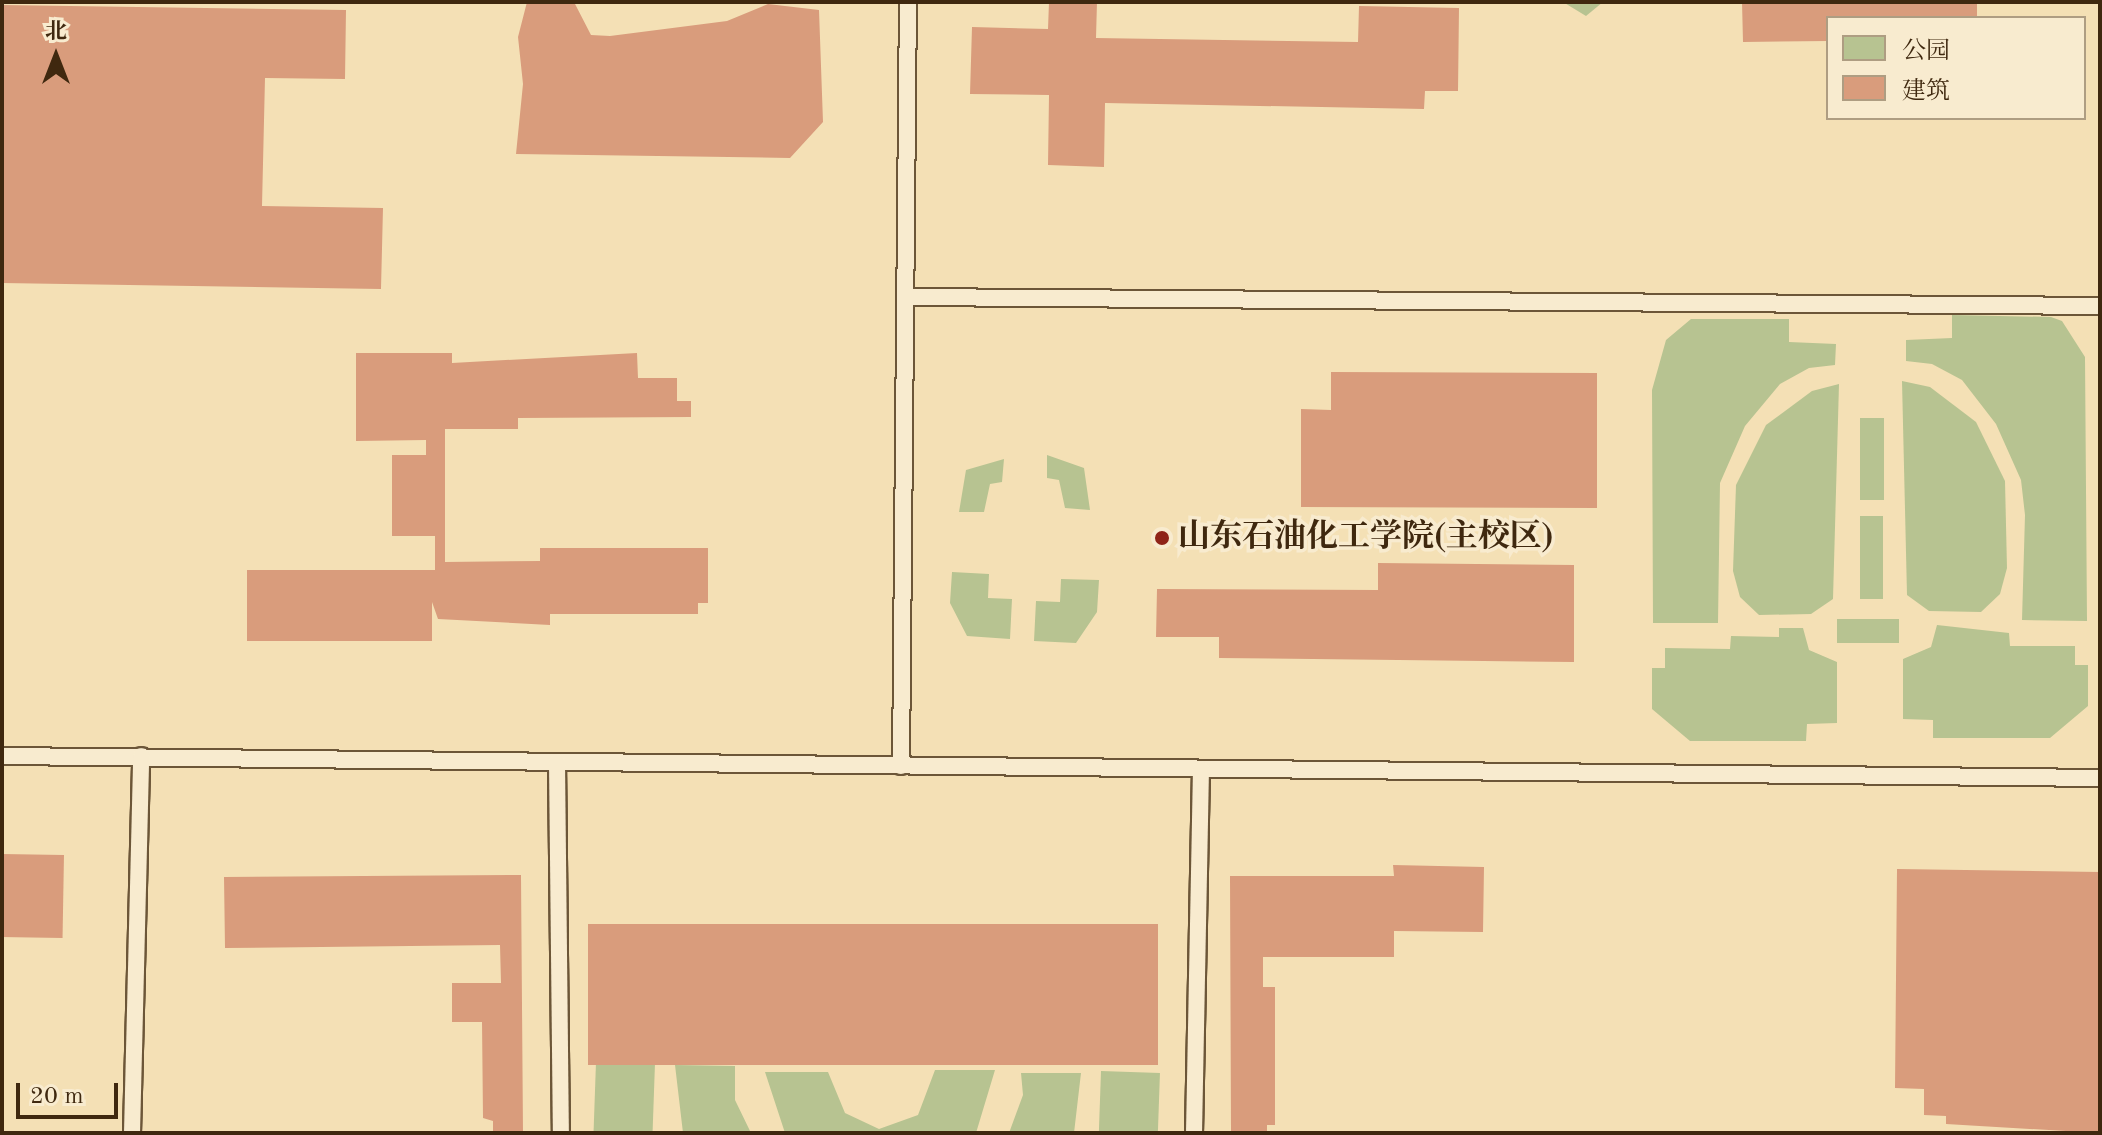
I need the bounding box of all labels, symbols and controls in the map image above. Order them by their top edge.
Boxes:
north arrow [16,16,96,96]
legend [1826,16,2086,120]
text: 北 [45,21,67,43]
text: 公园 [1902,40,1950,64]
text: 建筑 [1902,80,1950,104]
place label: 山东石油化工学院(主校区) [1178,519,1554,557]
marker: 山东石油化工学院(主校区) [1153,529,1171,547]
scale bar [20,1067,122,1117]
text: 20 m [30,1085,84,1109]

